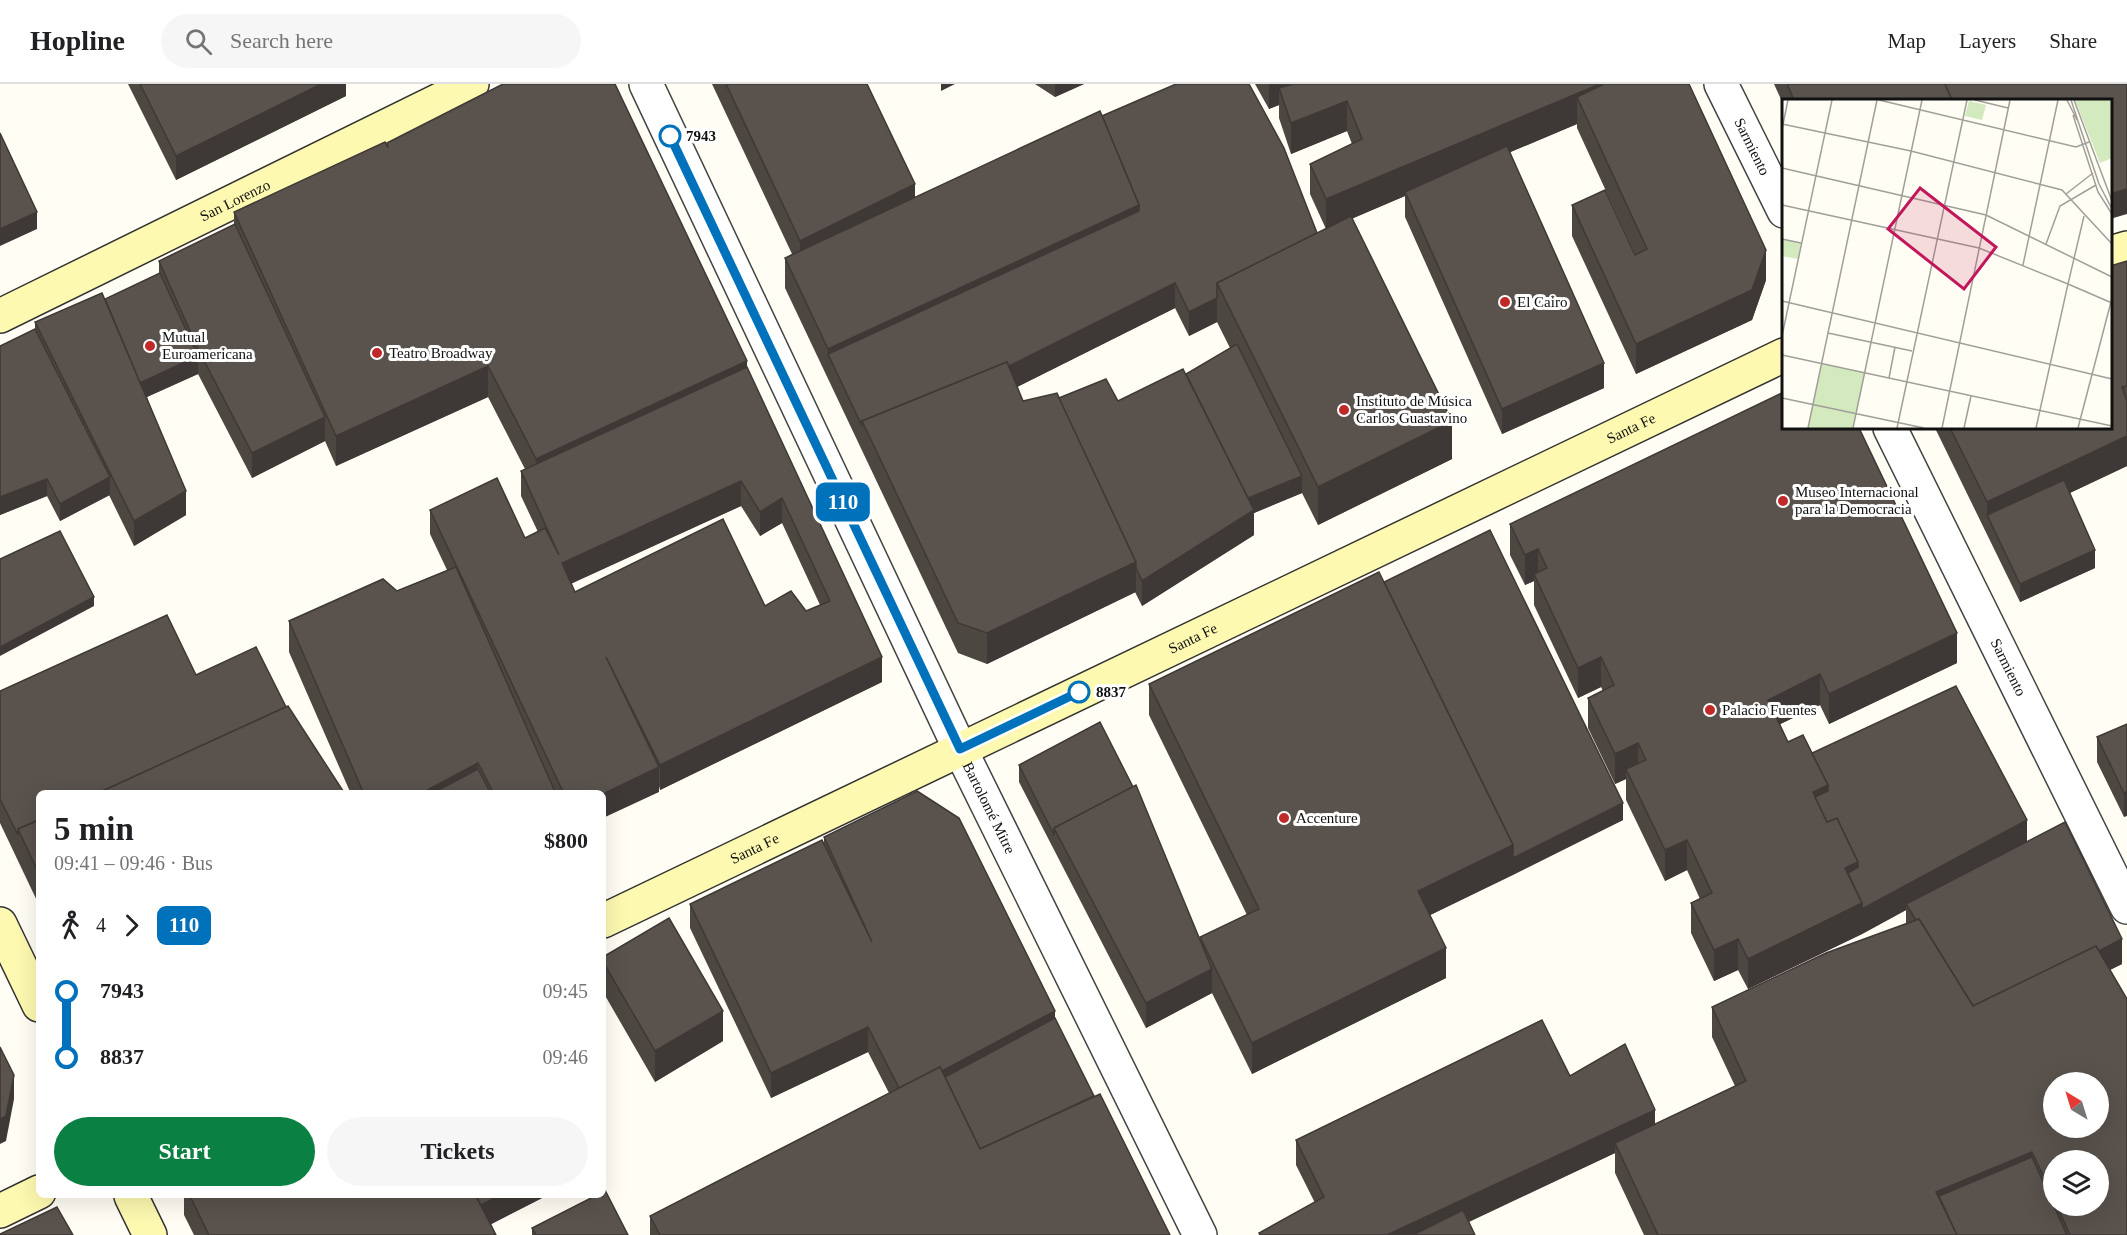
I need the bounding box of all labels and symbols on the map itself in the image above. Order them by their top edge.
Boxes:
inset map [1782,99,2112,429]
street label: Sarmiento [1731,116,1773,178]
marker: 7943 [659,125,681,147]
place label: 7943 [686,128,716,144]
street label: San Lorenzo [197,176,273,224]
place label: El Cairo [1517,294,1567,310]
marker: El Cairo [1498,295,1512,309]
place label: Mutual Euroamericana [162,329,253,362]
marker: Mutual Euroamericana [143,339,157,353]
place label: Teatro Broadway [389,345,493,361]
marker: Teatro Broadway [370,346,384,360]
place label: Instituto de Música Carlos Guastavino [1356,393,1472,426]
marker: Instituto de Música Carlos Guastavino [1337,403,1351,417]
street label: Santa Fe [1604,410,1658,447]
line badge: 110 [808,482,878,522]
place label: Museo Internacional para la Democracia [1795,484,1919,517]
marker: Museo Internacional para la Democracia [1776,494,1790,508]
street label: Santa Fe [1166,620,1220,657]
street label: Sarmiento [1988,636,2029,699]
marker: 8837 [1068,681,1090,703]
place label: 8837 [1096,684,1127,700]
place label: Palacio Fuentes [1722,702,1817,718]
marker: Palacio Fuentes [1703,703,1717,717]
street label: Bartolomé Mitre [960,759,1019,857]
place label: Accenture [1296,810,1358,826]
marker: Accenture [1277,811,1291,825]
street label: Santa Fe [728,830,782,867]
north arrow [2043,1072,2109,1138]

